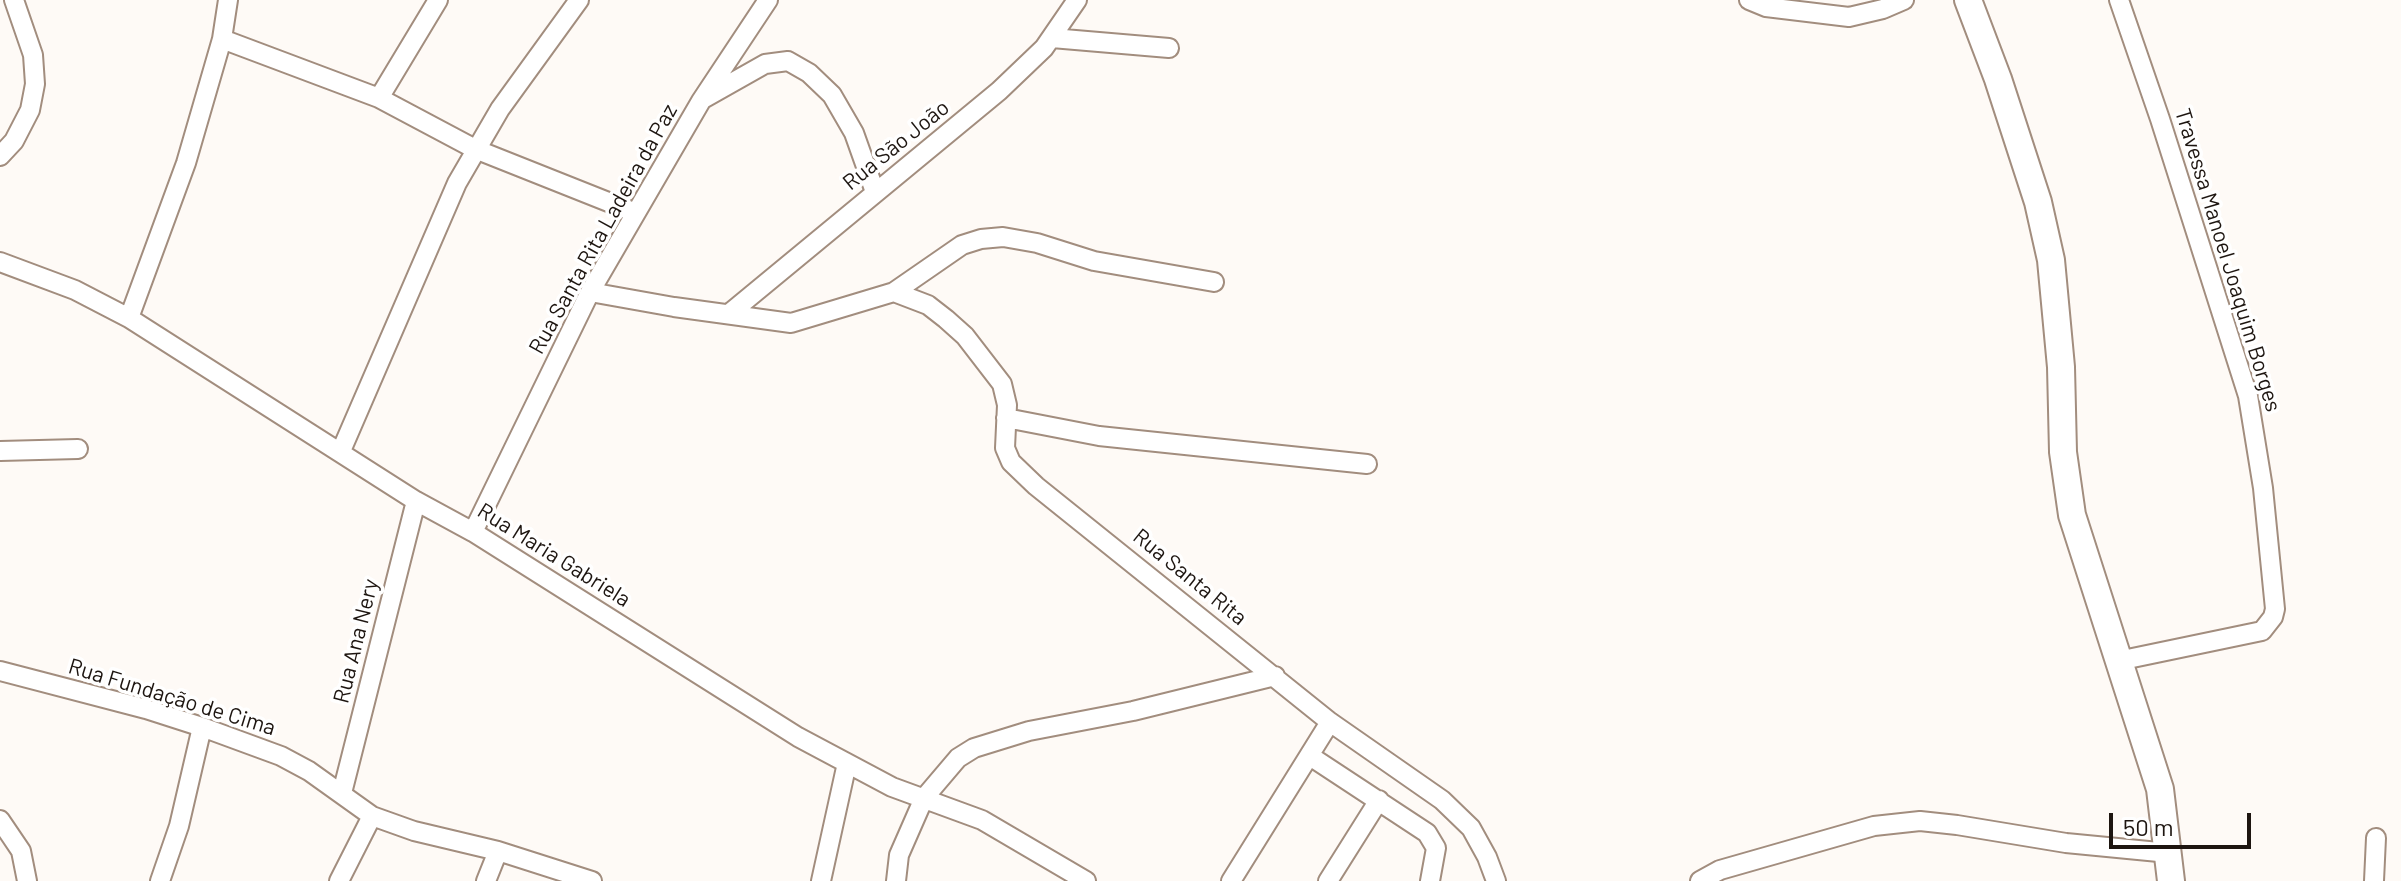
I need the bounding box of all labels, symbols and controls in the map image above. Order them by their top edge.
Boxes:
street label: Rua São João [838,94,954,196]
street label: Rua Santa Rita Ladeira da Paz [523,99,683,359]
street label: Travessa Manoel Joaquim Borges [2169,105,2287,415]
street label: Rua Maria Gabriela [473,497,635,613]
street label: Rua Santa Rita [1128,523,1252,631]
street label: Rua Ana Nery [328,576,384,706]
street label: Rua Fundação de Cima [65,653,279,741]
scale bar [2113,797,2255,847]
text: 50 m [2123,812,2174,841]

